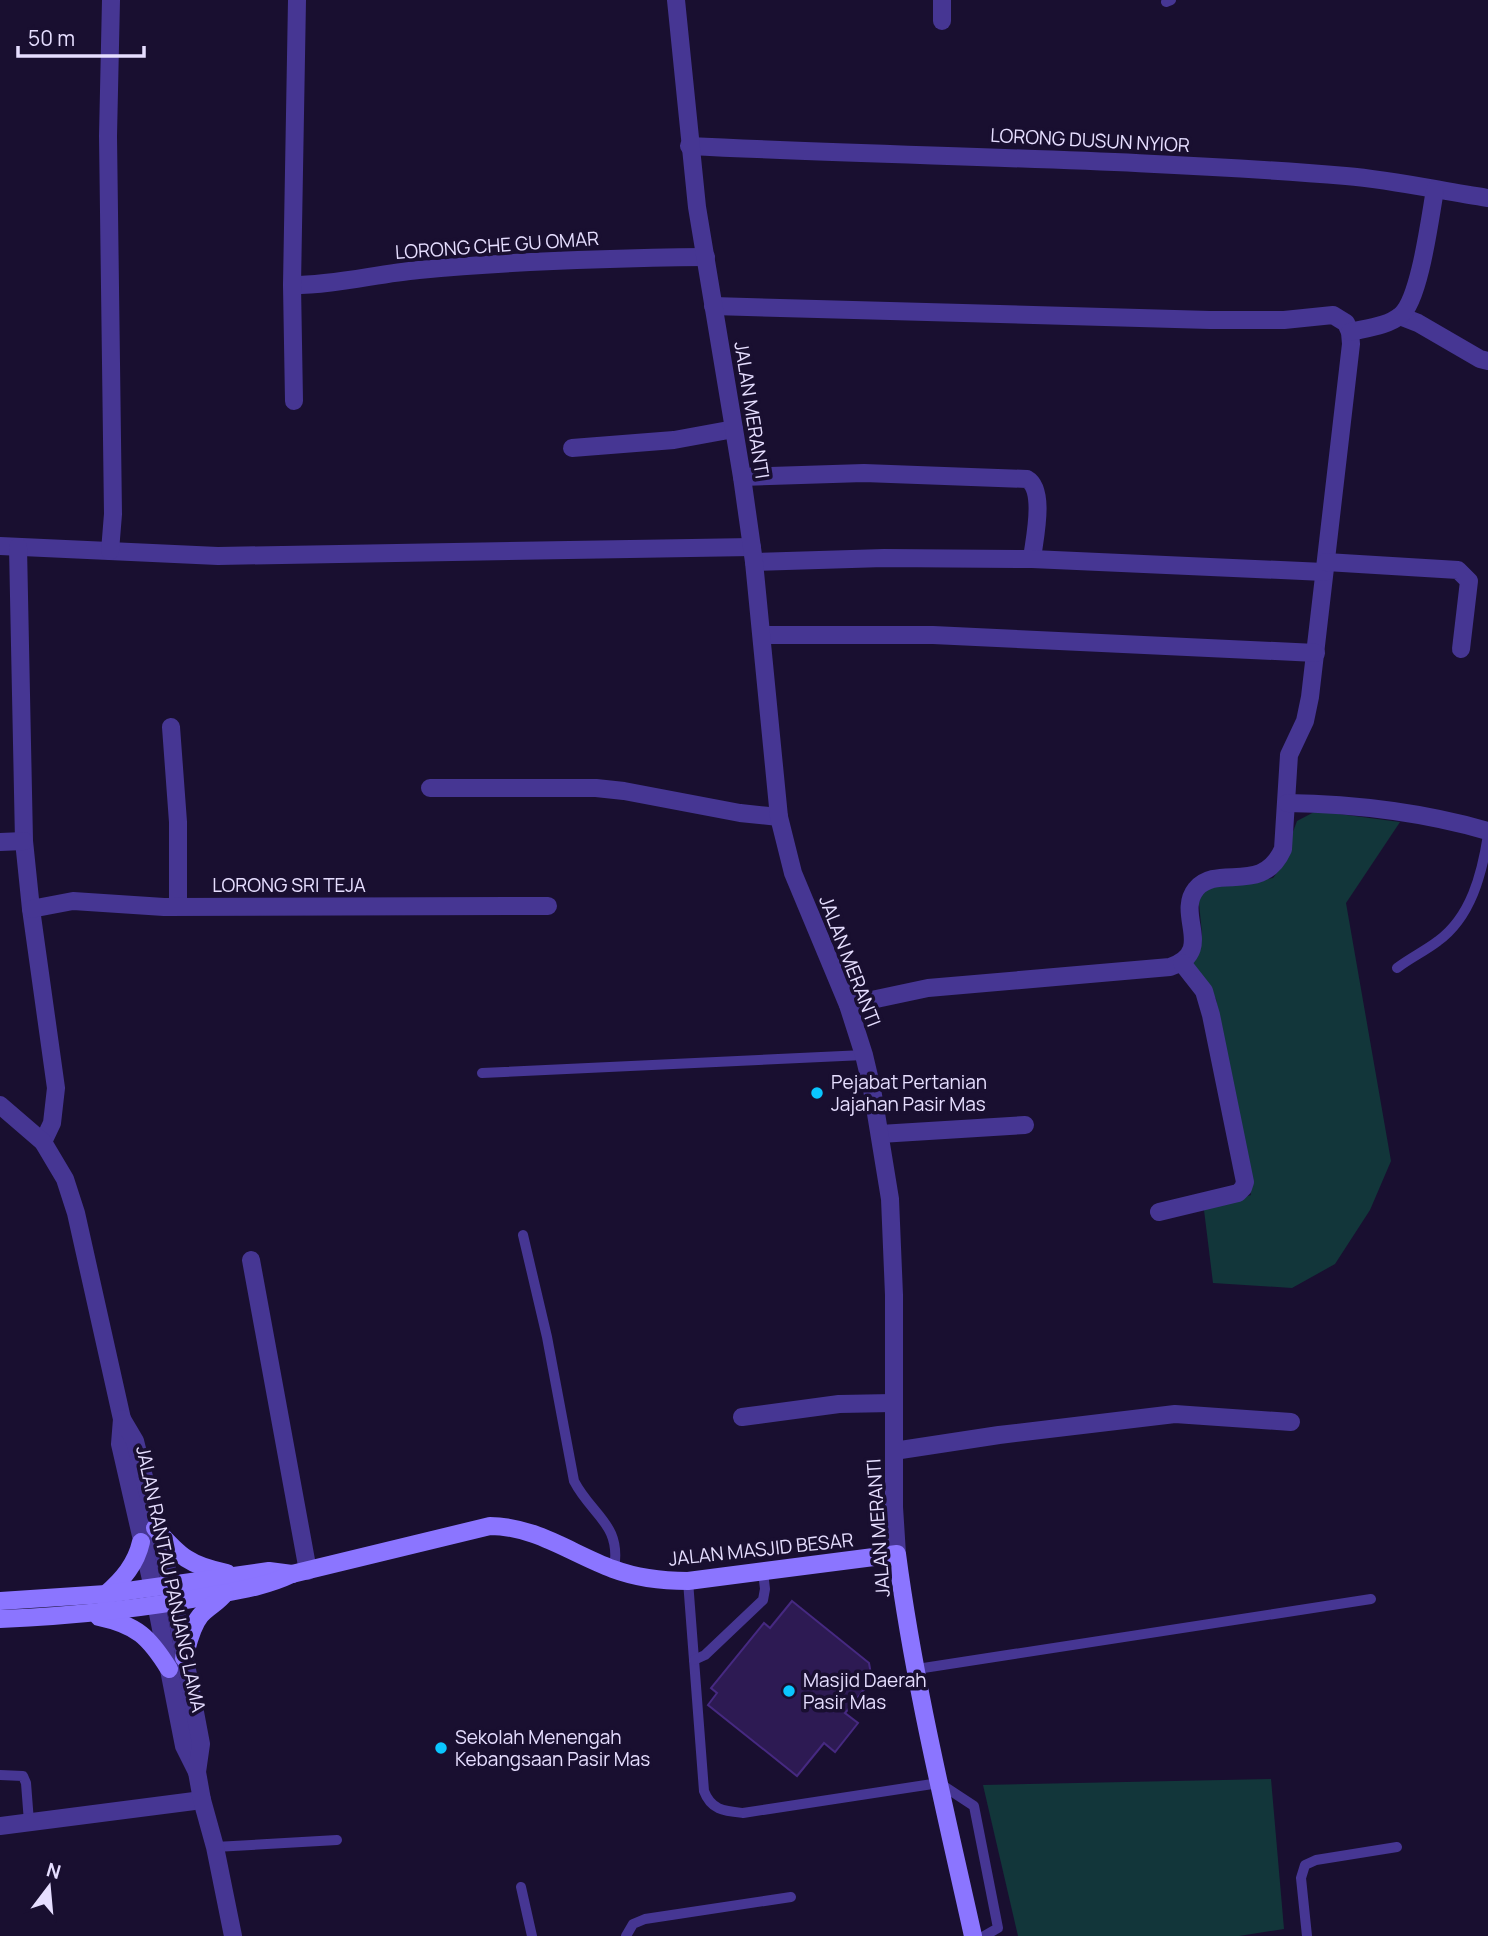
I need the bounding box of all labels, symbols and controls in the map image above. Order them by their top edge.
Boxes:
scale bar [18,14,144,58]
text: 50 m [28,24,75,52]
street label: LORONG DUSUN NYIOR [990,122,1190,158]
street label: LORONG CHE GU OMAR [394,225,600,265]
street label: JALAN MERANTI [728,340,776,480]
street label: LORONG SRI TEJA [212,872,366,898]
street label: JALAN MERANTI [813,892,887,1030]
place label: Pejabat Pertanian Jajahan Pasir Mas [831,1069,987,1117]
marker: Pejabat Pertanian Jajahan Pasir Mas [809,1085,825,1101]
street label: JALAN RANTAU PANJANG LAMA [130,1443,212,1715]
street label: JALAN MERANTI [860,1458,896,1598]
street label: JALAN MASJID BESAR [667,1526,855,1572]
place label: Masjid Daerah Pasir Mas [803,1667,926,1715]
marker: Masjid Daerah Pasir Mas [781,1683,797,1699]
place label: Sekolah Menengah Kebangsaan Pasir Mas [455,1724,650,1772]
marker: Sekolah Menengah Kebangsaan Pasir Mas [433,1740,449,1756]
north arrow [14,1852,84,1922]
text: N [44,1856,64,1885]

